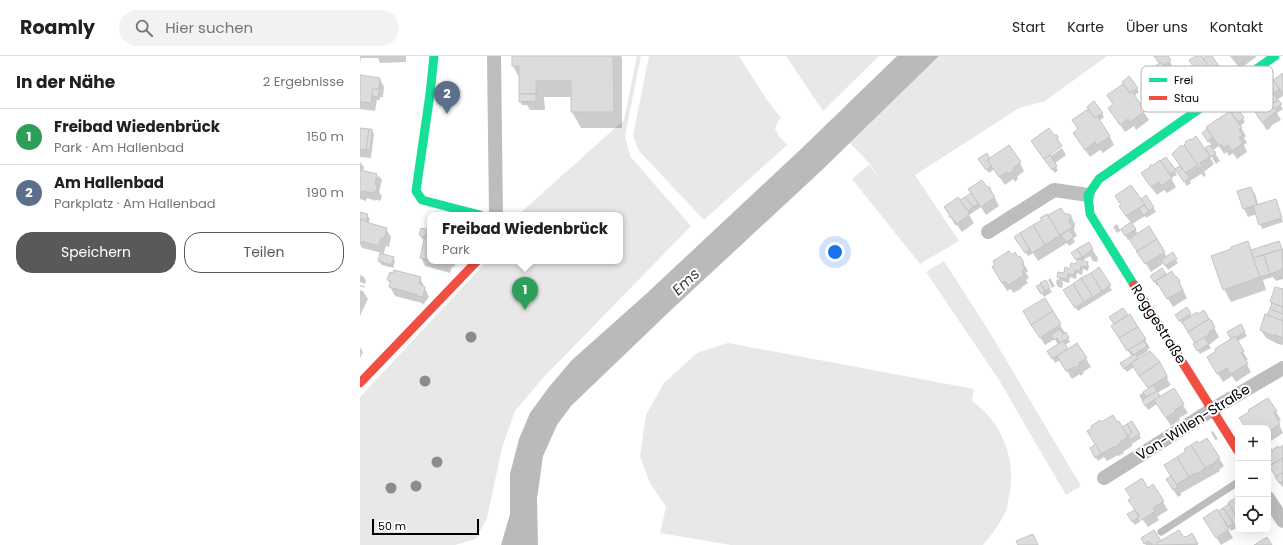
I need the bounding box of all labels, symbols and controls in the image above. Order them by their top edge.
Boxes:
search box [119,10,399,46]
text: Roamly [20,14,95,41]
icon: search [133,17,155,39]
text: Hier suchen [165,17,253,38]
text: Start [1012,17,1045,37]
text: Karte [1067,17,1104,37]
text: Über uns [1126,17,1188,37]
text: Kontakt [1210,17,1263,37]
legend [1141,66,1273,112]
text: In der Nähe [16,70,115,94]
text: 2 Ergebnisse [263,72,344,91]
text: Frei [1174,72,1193,88]
pin: 2 [434,81,460,114]
text: Stau [1174,90,1199,106]
text: Freibad Wiedenbrück [54,116,220,137]
text: 1 [27,127,31,146]
text: 150 m [307,127,344,146]
text: Park · Am Hallenbad [54,138,184,157]
text: Am Hallenbad [54,172,164,193]
text: 2 [25,183,33,202]
text: 190 m [307,183,344,202]
text: Parkplatz · Am Hallenbad [54,194,216,213]
popup [427,212,623,264]
text: Freibad Wiedenbrück [442,218,608,239]
button: Speichern [16,232,176,273]
button: Teilen [184,232,344,273]
text: Park [442,240,470,259]
your location [825,242,845,262]
water label: Ems [667,263,704,300]
pin: 1 [512,277,538,310]
street label: Roggestraße [1127,280,1192,368]
street label: Von-Willen-Straße [1132,379,1254,465]
map controls [1235,425,1271,533]
button: + [1235,425,1271,461]
button: − [1235,461,1271,497]
button: locate [1235,497,1271,533]
scale bar [372,517,479,536]
text: 50 m [378,518,406,534]

